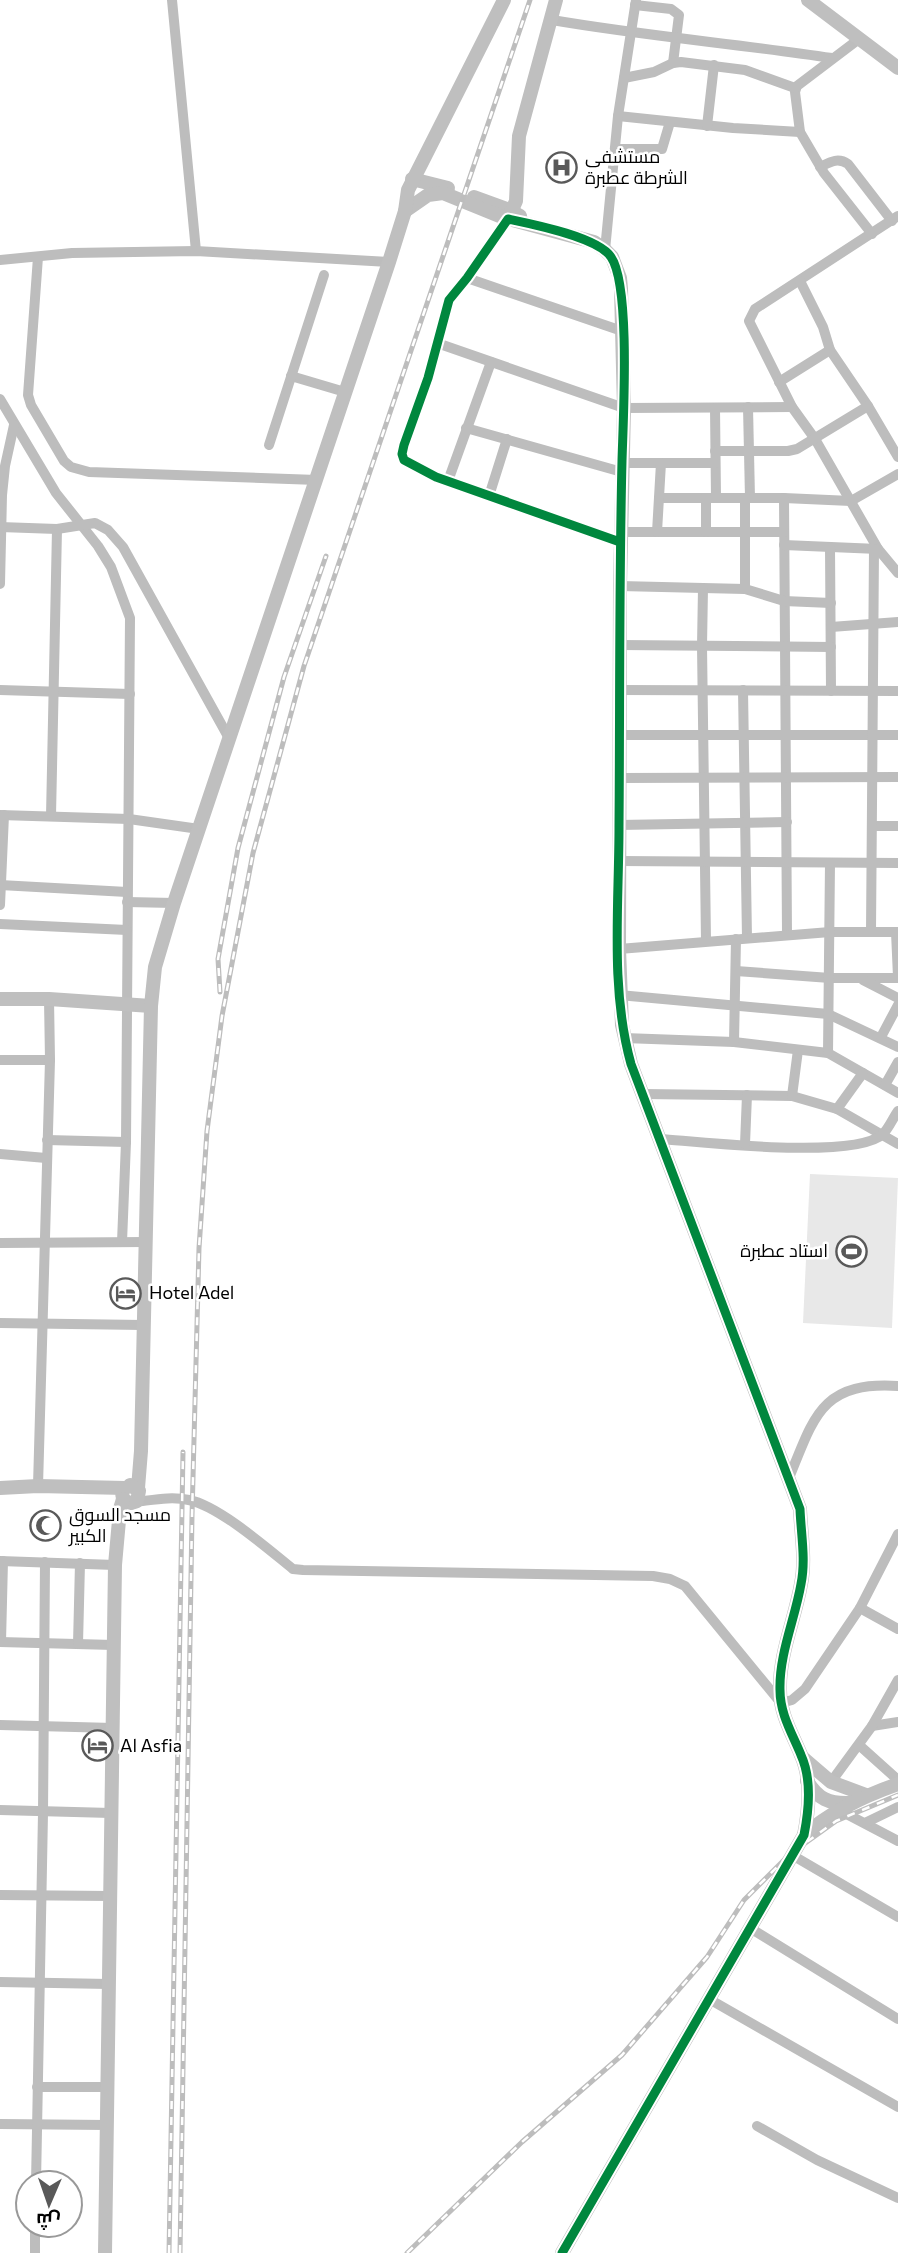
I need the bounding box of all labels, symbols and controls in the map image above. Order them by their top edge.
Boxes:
place label: مستشفى الشرطة عطبرة [585,145,688,189]
hospital icon: مستشفى الشرطة عطبرة [545,150,579,184]
sports icon: استاد عطبرة [834,1234,868,1268]
place label: استاد عطبرة [740,1239,828,1262]
hotel icon: Hotel Adel [109,1276,143,1310]
place label: Hotel Adel [149,1281,234,1303]
place label: مسجد السوق الكبير [68,1503,171,1547]
mosque icon: مسجد السوق الكبير [29,1508,63,1542]
hotel icon: Al Asfia [80,1729,114,1763]
place label: Al Asfia [120,1734,182,1756]
north arrow [14,2169,84,2239]
text: ش [36,2209,61,2233]

